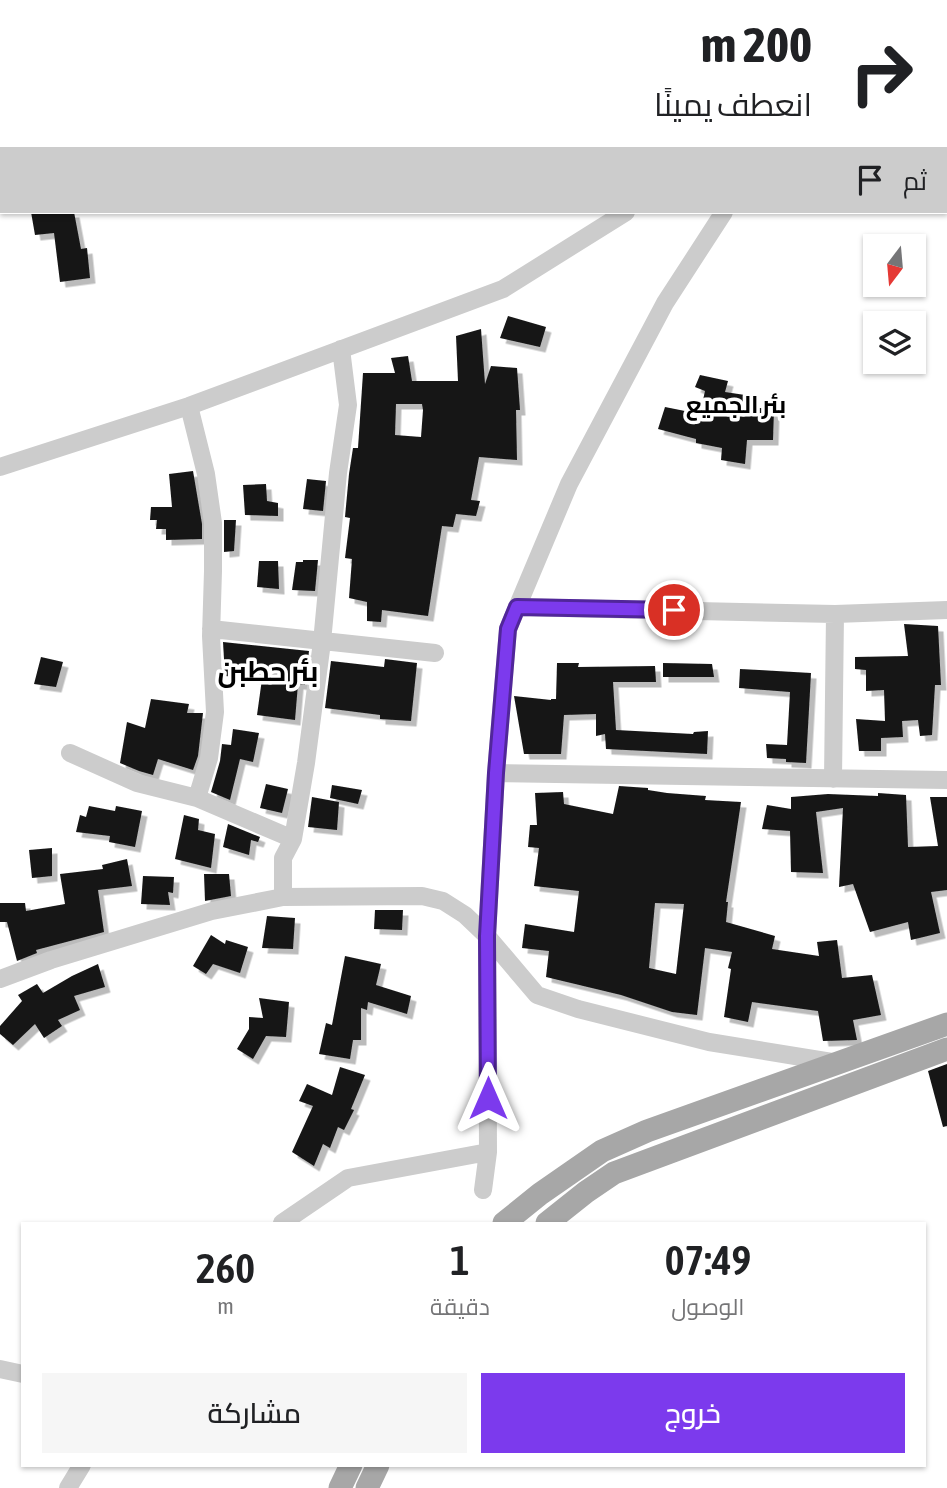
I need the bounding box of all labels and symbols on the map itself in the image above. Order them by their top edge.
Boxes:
north arrow [863,234,926,298]
district label: بئر الجميع [686,391,786,421]
pin [644,580,704,640]
district label: بئر حطبن [217,655,319,688]
position arrow [451,1061,525,1135]

